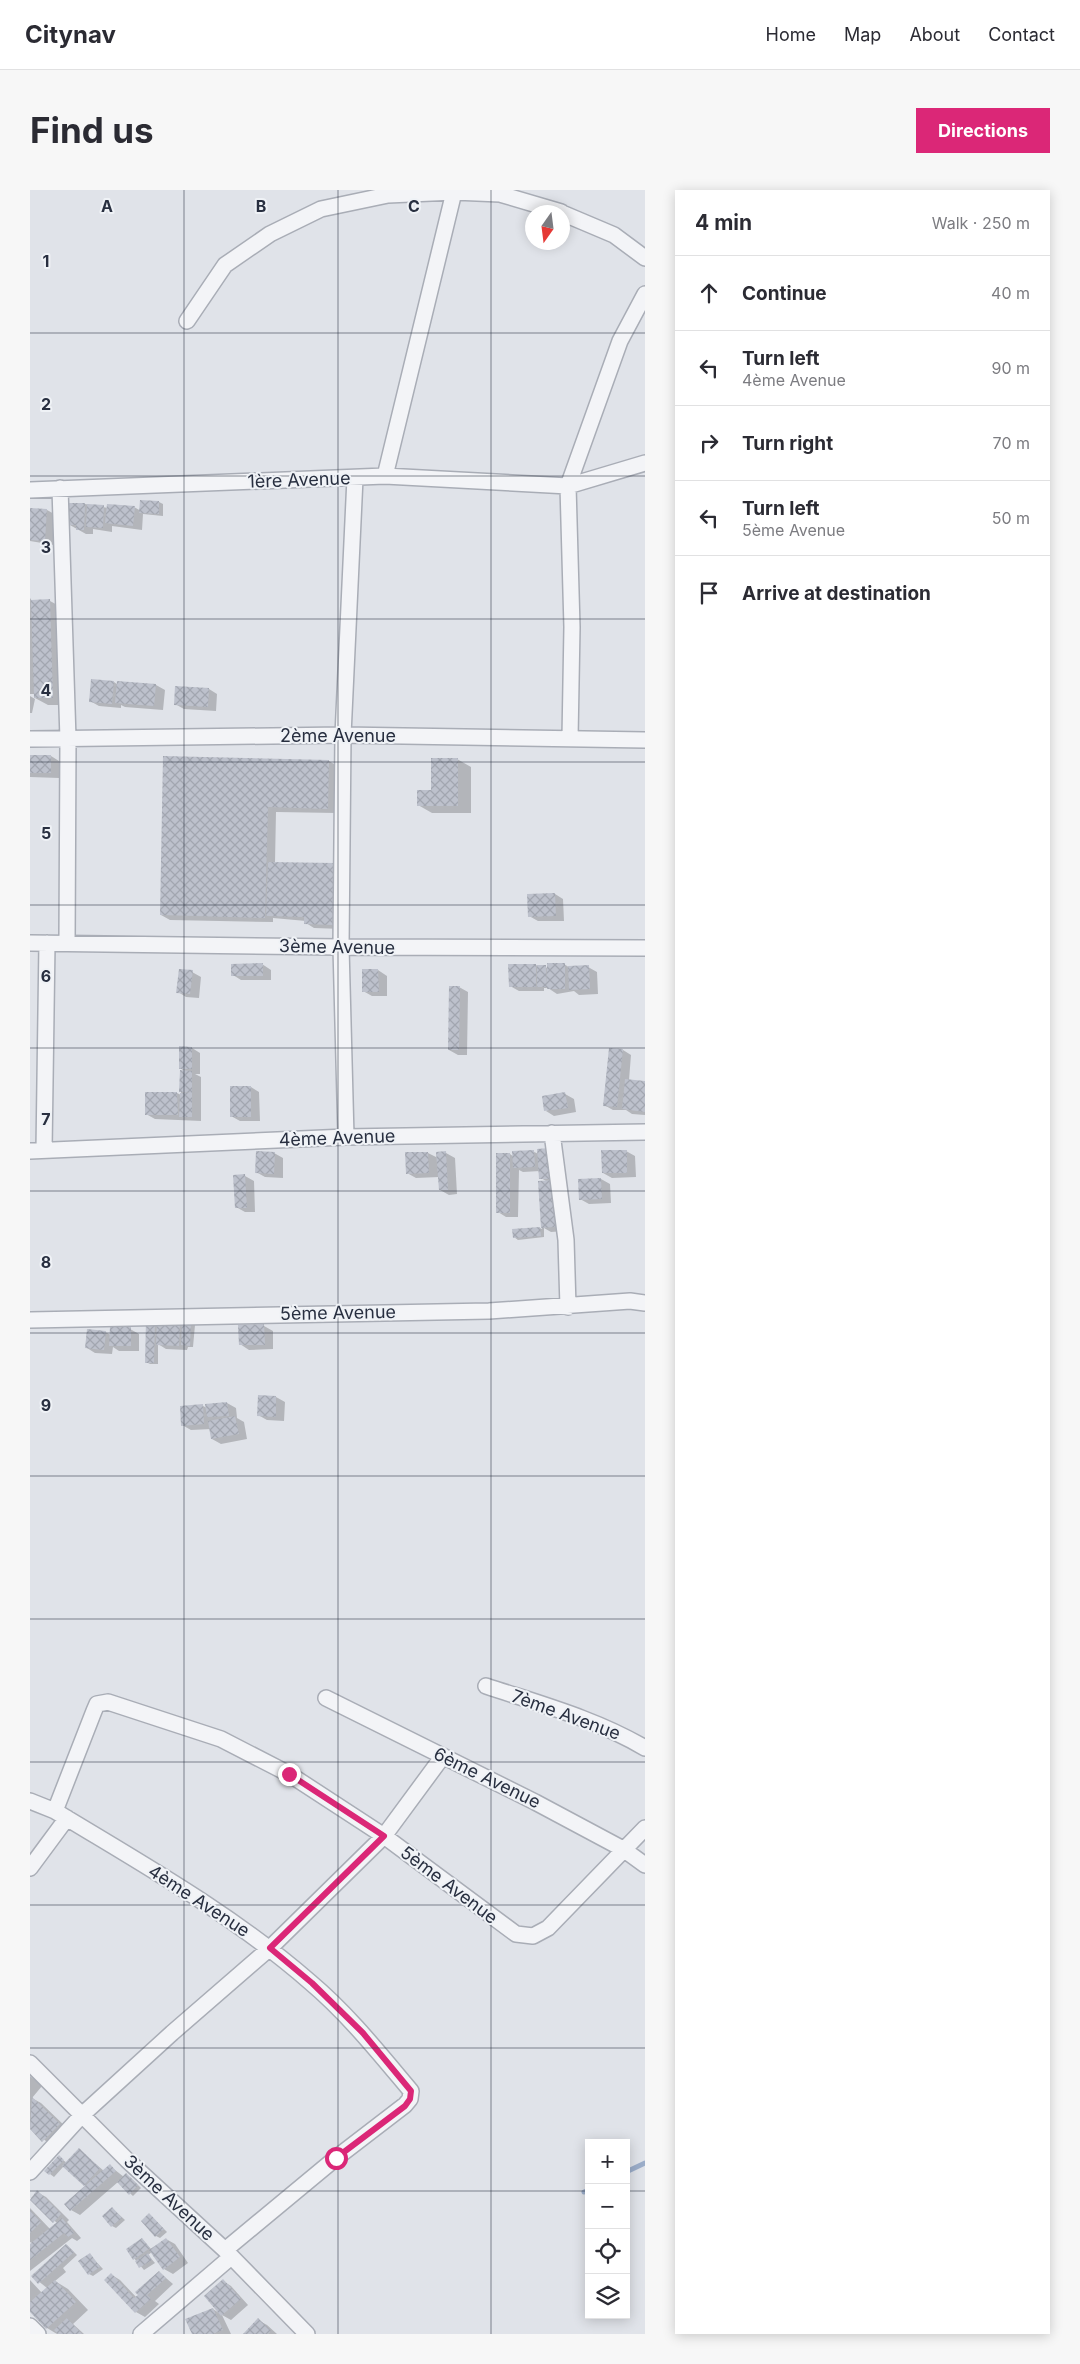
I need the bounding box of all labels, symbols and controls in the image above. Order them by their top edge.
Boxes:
text: Citynav [25,20,116,49]
text: Home [766,24,816,45]
text: Map [844,24,881,45]
text: About [909,24,960,45]
text: Contact [988,24,1055,45]
button: Directions [916,108,1050,153]
text: Find us [30,109,154,151]
text: A [101,196,113,216]
text: B [256,196,266,216]
text: C [408,196,420,216]
north arrow [525,205,570,250]
text: 4 min [695,210,752,235]
text: Walk · 250 m [932,213,1030,233]
text: 1 [43,251,49,271]
icon: ahead [695,279,723,307]
text: Continue [742,282,827,305]
text: 40 m [991,283,1030,303]
text: Turn left [742,347,820,370]
icon: left [695,354,723,382]
text: 90 m [991,358,1030,378]
text: 4ème Avenue [742,370,846,390]
text: 2 [41,394,51,414]
icon: right [695,429,723,457]
text: Turn right [742,432,833,455]
text: 70 m [993,433,1030,453]
street label: 1ère Avenue [247,467,351,492]
text: Turn left [742,497,820,520]
icon: left [695,504,723,532]
text: 50 m [992,508,1030,528]
text: 5ème Avenue [742,520,845,540]
text: 3 [41,537,51,557]
icon: arrive [695,579,723,607]
text: Arrive at destination [742,582,931,605]
text: 4 [41,680,52,700]
street label: 2ème Avenue [280,725,396,746]
text: 5 [41,823,51,843]
street label: 3ème Avenue [279,935,395,958]
text: 6 [41,966,51,986]
text: 7 [41,1109,51,1129]
street label: 4ème Avenue [278,1125,396,1150]
text: 8 [41,1252,51,1272]
street label: 5ème Avenue [280,1301,396,1324]
text: 9 [41,1395,51,1415]
street label: 7ème Avenue [509,1685,623,1744]
street label: 6ème Avenue [430,1743,544,1812]
route end [278,1763,301,1786]
street label: 5ème Avenue [397,1841,502,1928]
street label: 4ème Avenue [145,1860,254,1941]
map controls [585,2139,630,2319]
button: + [585,2139,630,2184]
route start [325,2147,348,2170]
street label: 3ème Avenue [120,2150,219,2245]
button: − [585,2184,630,2229]
button: locate [585,2229,630,2274]
button: layers [585,2274,630,2319]

